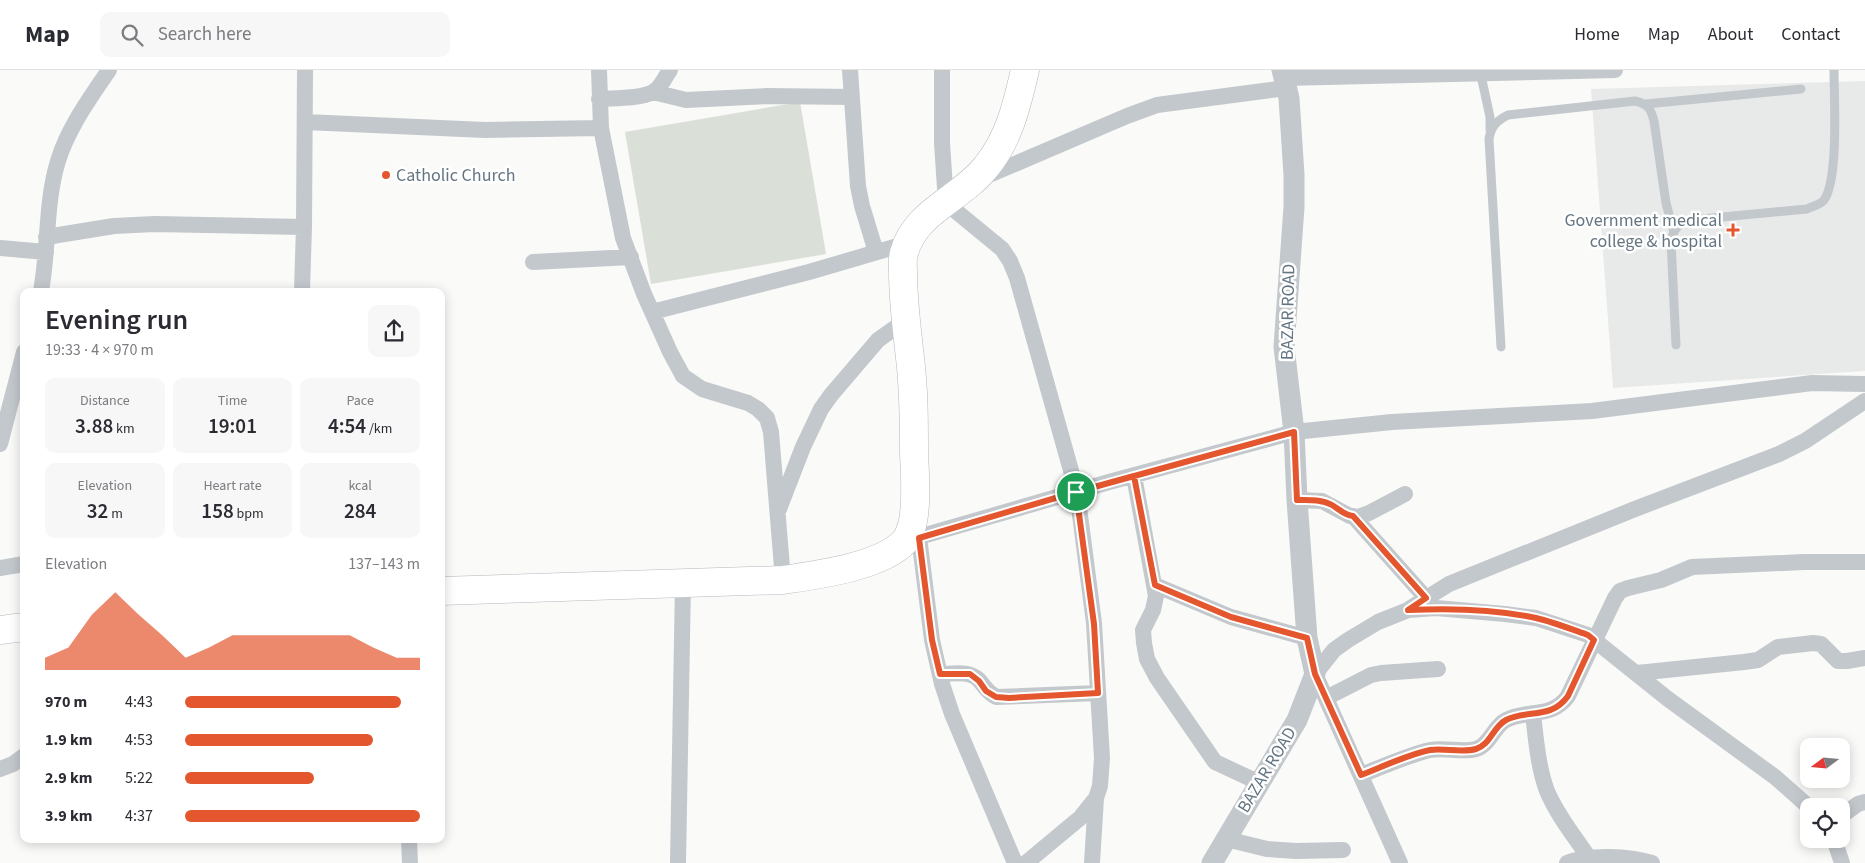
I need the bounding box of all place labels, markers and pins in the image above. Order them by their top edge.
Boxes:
place label: Catholic Church [396,163,516,188]
marker: Catholic Church [380,169,392,181]
place label: Government medical college & hospital [1565,208,1722,254]
marker: Government medical college & hospital [1726,223,1740,237]
pin [1055,471,1097,513]

